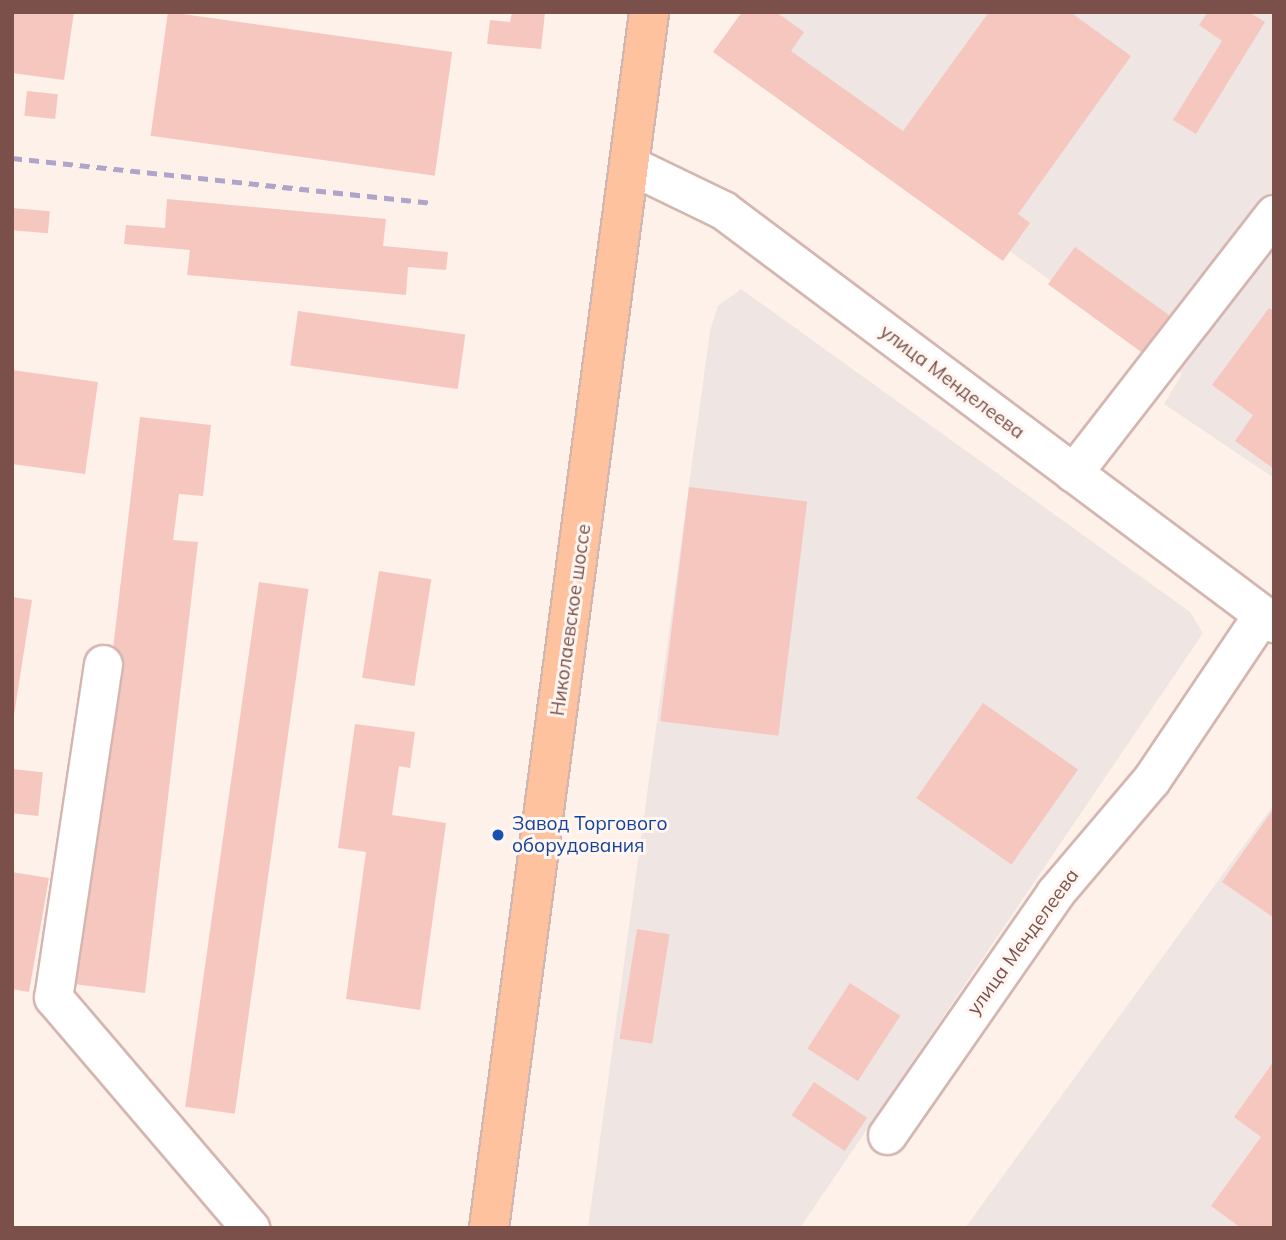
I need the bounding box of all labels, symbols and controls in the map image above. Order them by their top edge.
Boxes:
street label: улица Менделеева [875,320,1029,444]
street label: Николаевское шоссе [546,523,596,717]
place label: Завод Торгового оборудования [512,813,667,857]
marker: Завод Торгового оборудования [490,827,506,843]
street label: улица Менделеева [962,865,1084,1019]

